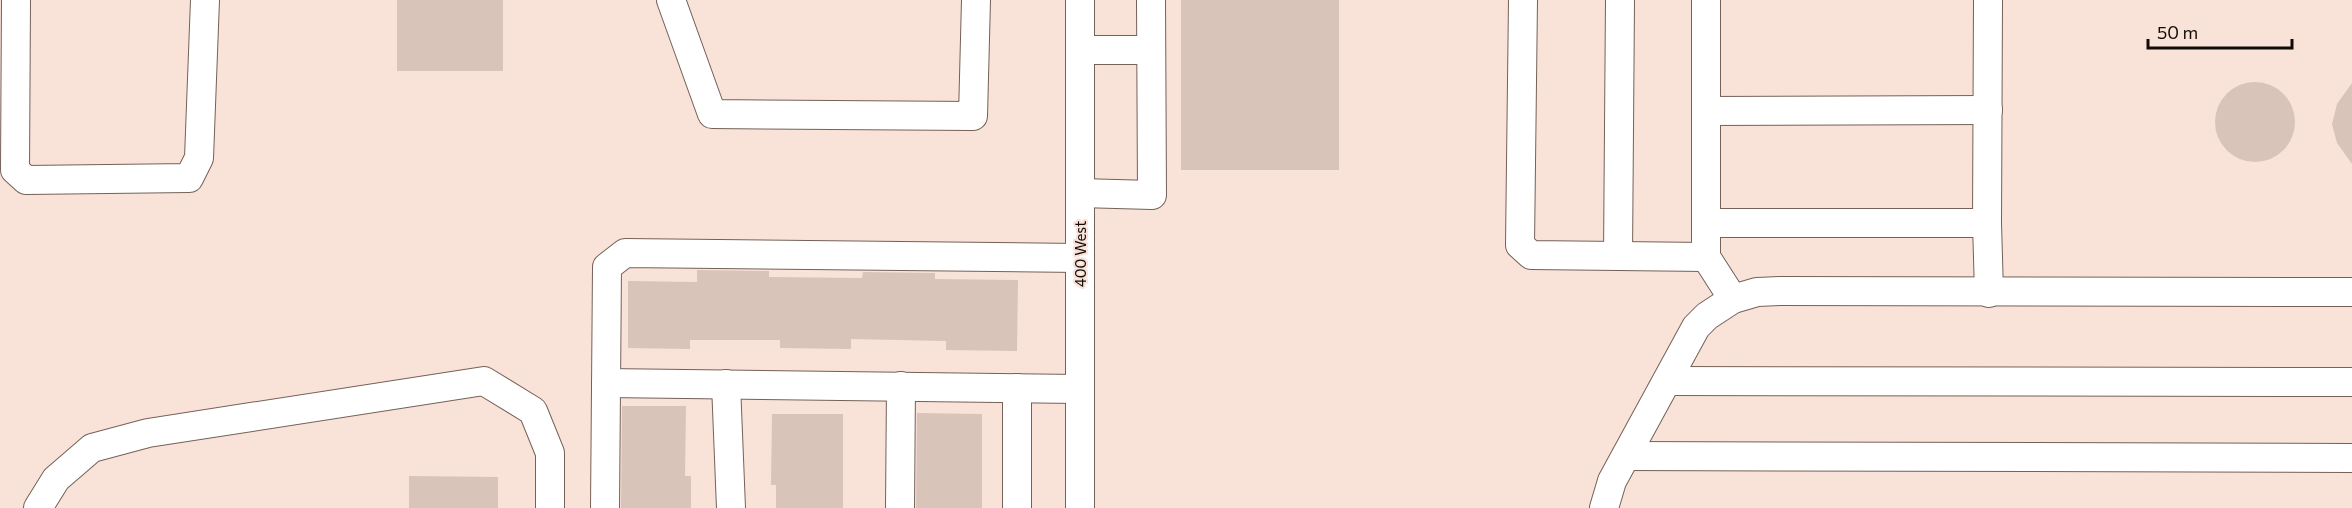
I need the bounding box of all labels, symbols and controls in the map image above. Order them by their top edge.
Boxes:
scale bar [2148,12,2292,50]
text: 50 m [2157,21,2198,43]
street label: 400 West [1071,221,1089,287]

